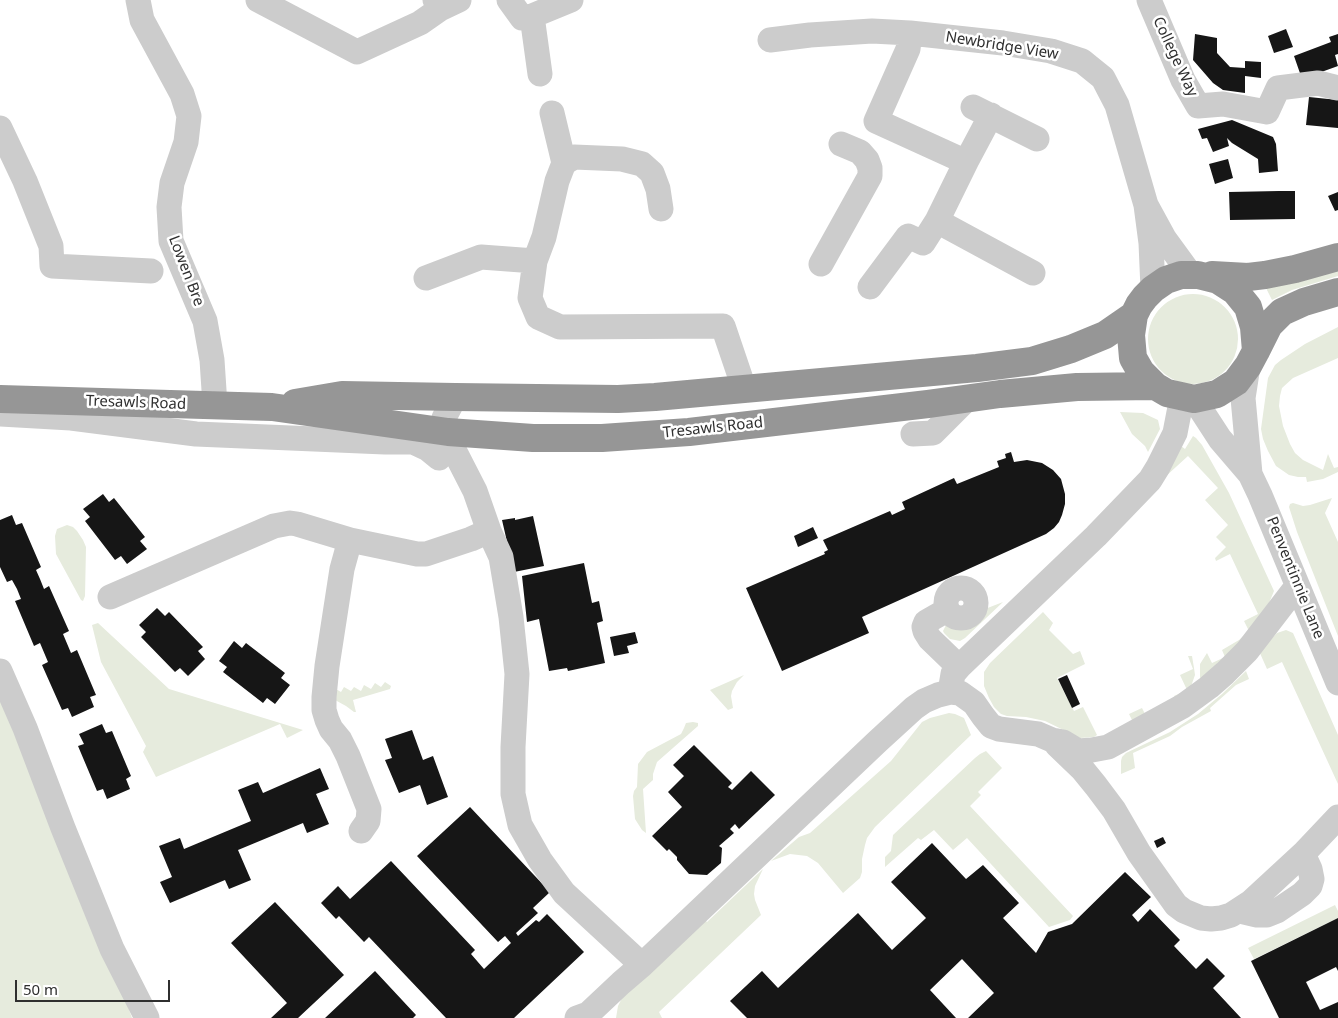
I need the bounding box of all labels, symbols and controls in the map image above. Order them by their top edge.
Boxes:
street label: College Way [1149,14,1201,100]
street label: Newbridge View [944,28,1060,64]
street label: Lowen Bre [164,233,208,309]
street label: Tresawls Road [86,392,186,414]
street label: Tresawls Road [662,414,764,442]
street label: Penventinnie Lane [1262,514,1328,642]
scale bar [18,970,172,1002]
text: 50 m [23,979,58,999]

